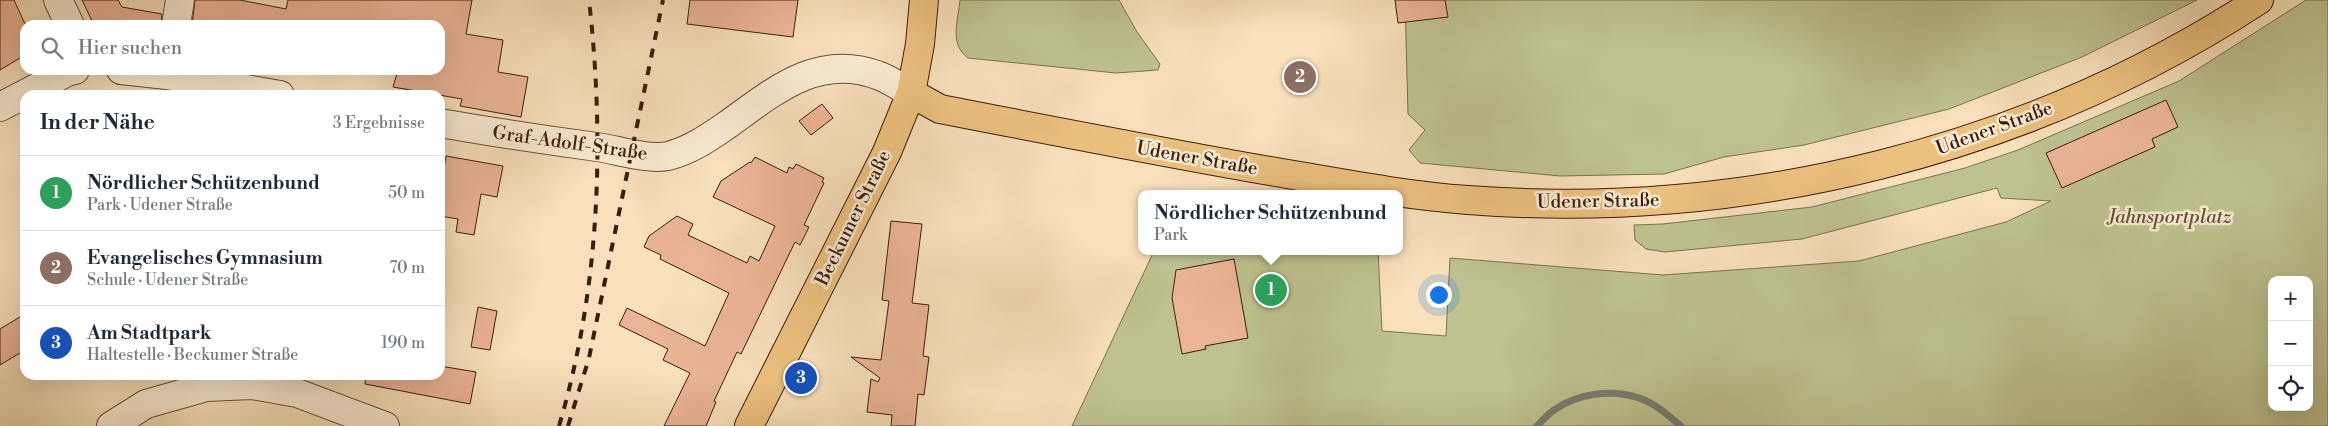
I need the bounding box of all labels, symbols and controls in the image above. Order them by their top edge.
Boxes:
search box [20,20,445,75]
icon: search [38,34,66,62]
text: Hier suchen [78,36,182,60]
pin: 2 [1284,58,1316,96]
street label: Udener Straße [1932,96,2056,160]
text: In der Nähe [40,110,155,136]
text: 3 Ergebnisse [333,113,425,133]
street label: Graf-Adolf-Straße [491,120,649,166]
street label: Udener Straße [1134,136,1260,180]
street label: Beckumer Straße [809,146,896,291]
text: Nördlicher Schützenbund [87,171,320,195]
text: 1 [52,183,60,203]
text: 50 m [388,183,425,203]
street label: Udener Straße [1536,188,1660,214]
popup [1138,190,1403,255]
text: Park · Udener Straße [87,195,233,215]
text: Nördlicher Schützenbund [1154,201,1387,225]
park label: Jahnsportplatz [2106,205,2232,229]
text: Park [1154,225,1187,245]
text: Evangelisches Gymnasium [87,246,323,270]
text: 2 [51,258,61,278]
text: 70 m [389,258,425,278]
text: Schule · Udener Straße [87,270,248,290]
pin: 1 [1255,271,1287,309]
map controls [2268,276,2313,411]
button: + [2268,276,2313,321]
your location [1426,282,1452,308]
text: Am Stadtpark [87,321,212,345]
button: − [2268,321,2313,366]
text: 3 [51,333,61,353]
text: 190 m [381,333,425,353]
text: Haltestelle · Beckumer Straße [87,345,298,365]
pin: 3 [785,359,817,397]
button: locate [2268,366,2313,411]

